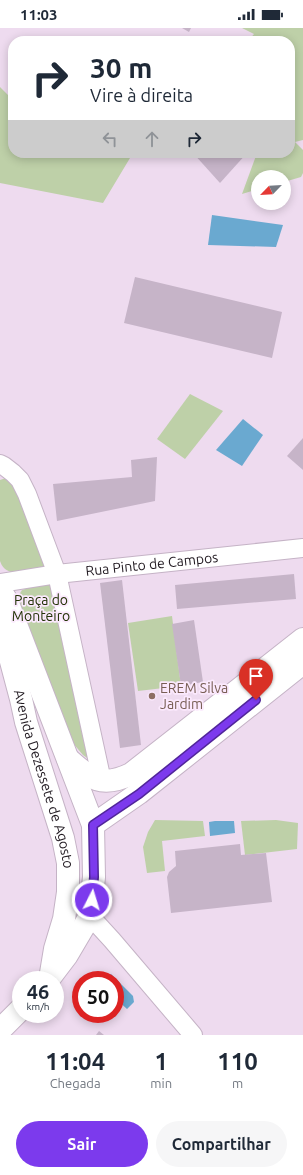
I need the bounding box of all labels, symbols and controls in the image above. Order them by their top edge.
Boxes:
text: 11:03 [20,6,58,23]
icon: right [24,52,76,104]
text: 30 m [90,52,152,83]
text: Vire à direita [90,85,193,105]
icon: left [99,128,121,150]
icon: ahead [141,128,163,150]
icon: right [183,128,205,150]
north arrow [251,170,291,210]
map controls [251,170,291,210]
street label: Rua Pinto de Campos [85,549,219,579]
park label: Praça do Monteiro [12,592,70,624]
pin [239,659,273,700]
icon: arrive [245,665,267,687]
place label: EREM Silva Jardim [160,680,228,712]
street label: Avenida Dezessete de Agosto [11,688,76,868]
marker: EREM Silva Jardim [147,691,157,701]
position arrow [71,879,113,921]
speed limit sign: 50 [72,971,124,1023]
text: 46 [27,980,49,1003]
text: km/h [26,1001,50,1012]
text: 11:04 [45,1048,105,1075]
text: 1 [154,1048,168,1075]
text: 110 [217,1048,258,1075]
text: Chegada [50,1076,101,1090]
text: min [150,1076,172,1090]
text: m [232,1076,243,1090]
button: Sair [16,1121,148,1167]
button: Compartilhar [156,1121,287,1167]

